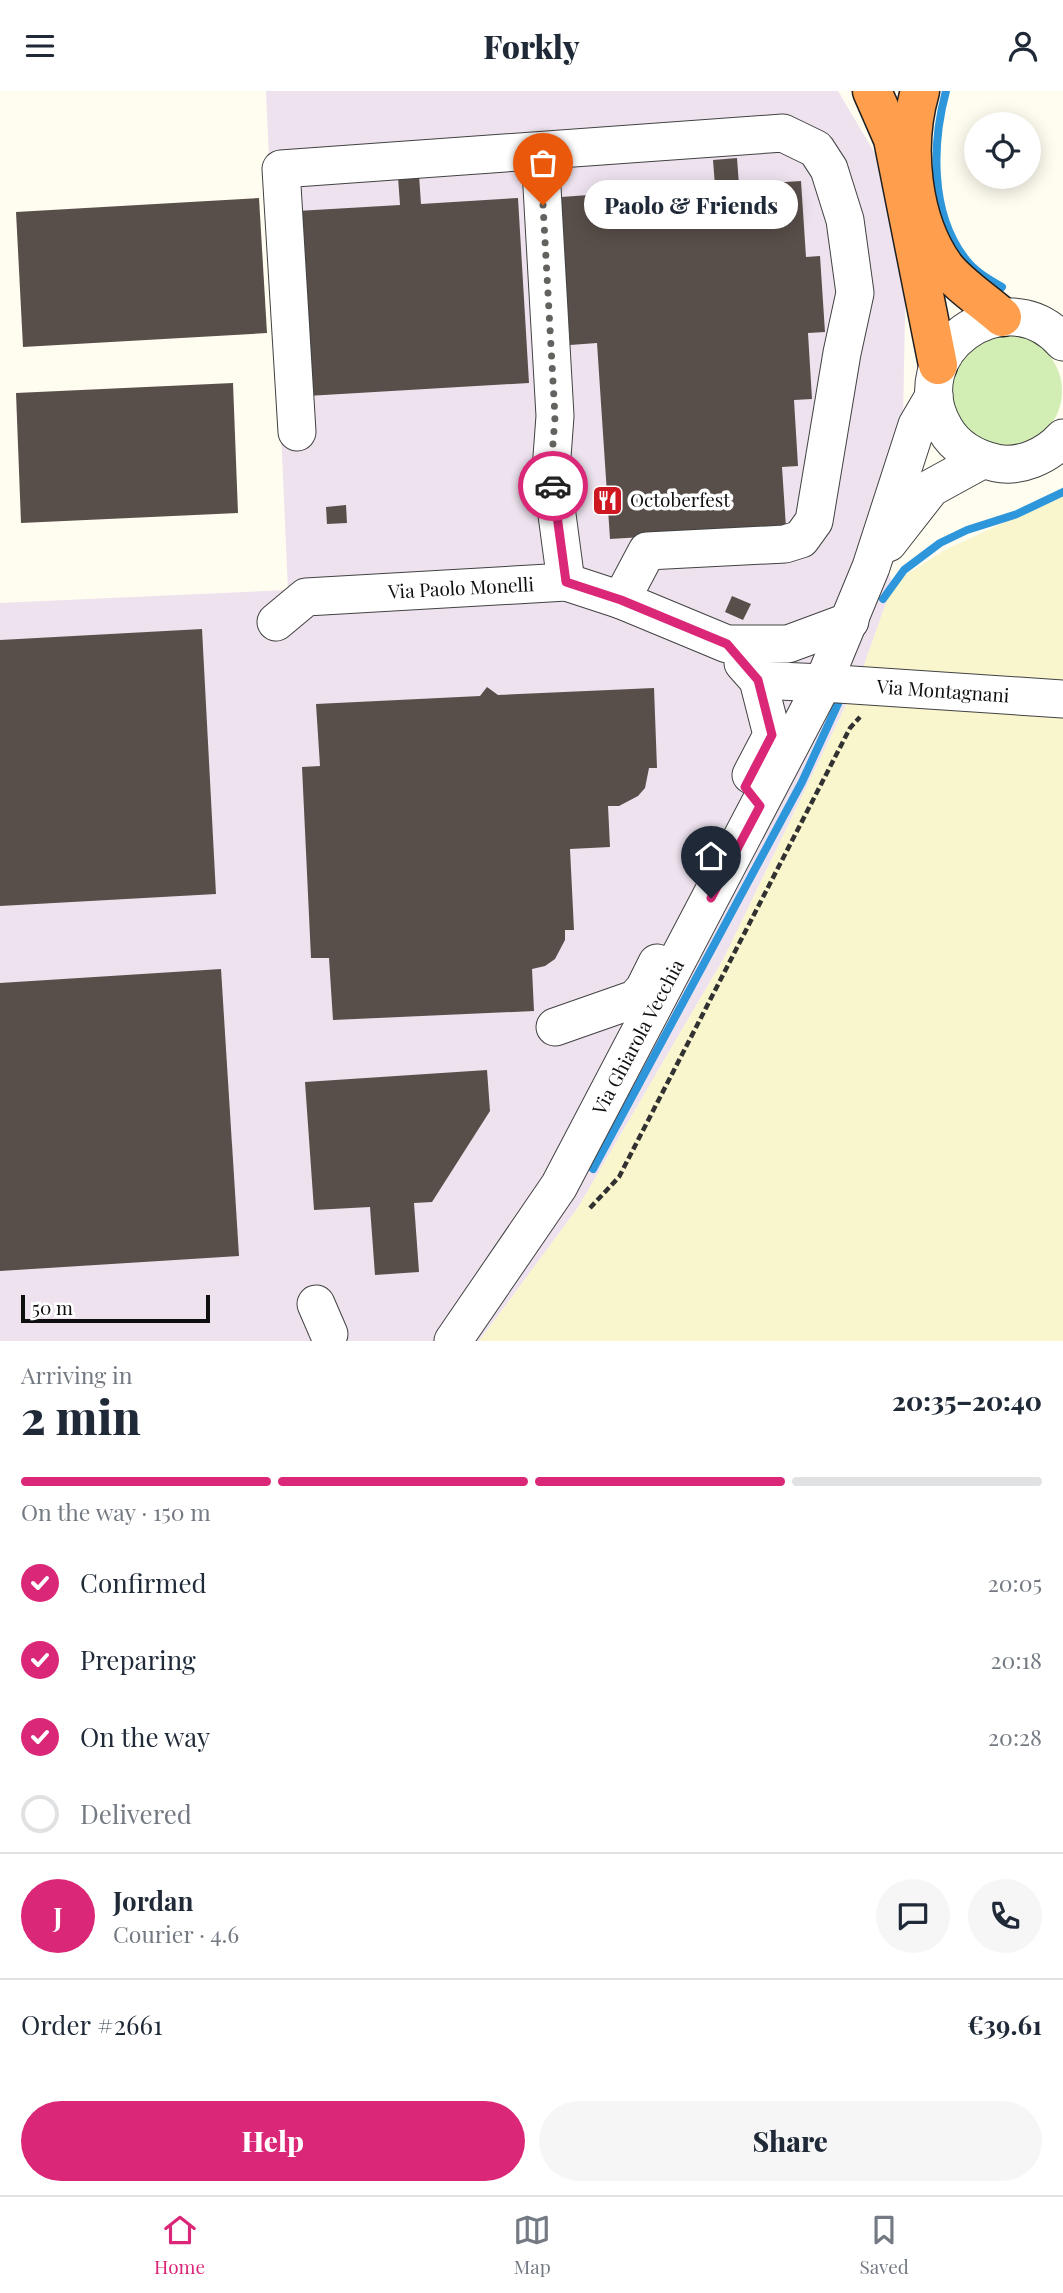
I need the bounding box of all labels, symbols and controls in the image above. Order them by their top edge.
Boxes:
text: Forkly [483,24,580,67]
icon: menu [21,27,59,65]
icon: person [1004,27,1042,65]
map controls [964,112,1041,189]
button: locate [964,112,1041,189]
pin [513,133,573,205]
icon: bag [524,144,562,182]
callout: Paolo & Friends [585,181,798,229]
text: Paolo & Friends [604,189,778,220]
courier [518,451,588,521]
icon: car [534,467,572,505]
restaurant icon: Octoberfest [590,483,624,517]
place label: Octoberfest [630,486,730,512]
street label: Via Paolo Monelli [386,570,535,604]
street label: Via Montagnani [875,672,1011,708]
pin [681,826,741,898]
icon: home [692,837,730,875]
street label: Via Ghiarola Vecchia [585,954,689,1120]
scale bar [21,1292,210,1324]
text: 50 m [32,1294,73,1320]
text: Arriving in [21,1359,133,1390]
text: 20:35–20:40 [892,1383,1042,1418]
text: 2 min [21,1385,141,1447]
text: On the way · 150 m [21,1496,211,1527]
icon: check [21,1564,59,1602]
text: Confirmed [80,1565,207,1600]
text: 20:05 [988,1567,1042,1598]
icon: check [21,1641,59,1679]
text: Preparing [80,1642,196,1677]
text: 20:18 [991,1644,1042,1675]
icon: check [21,1718,59,1756]
text: On the way [80,1719,210,1754]
text: 20:28 [988,1721,1042,1752]
text: Delivered [80,1796,192,1831]
button: chat [876,1879,950,1953]
button: phone [968,1879,1042,1953]
text: Jordan [113,1883,193,1918]
text: J [53,1899,63,1934]
text: Courier · 4.6 [113,1918,239,1949]
text: Order #2661 [21,2007,163,2042]
text: €39.61 [967,2007,1042,2042]
button: Help [21,2101,525,2181]
button: Share [539,2101,1042,2181]
tab: Home [154,2211,205,2279]
tab: Map [513,2211,551,2279]
tab: Saved [859,2211,909,2279]

